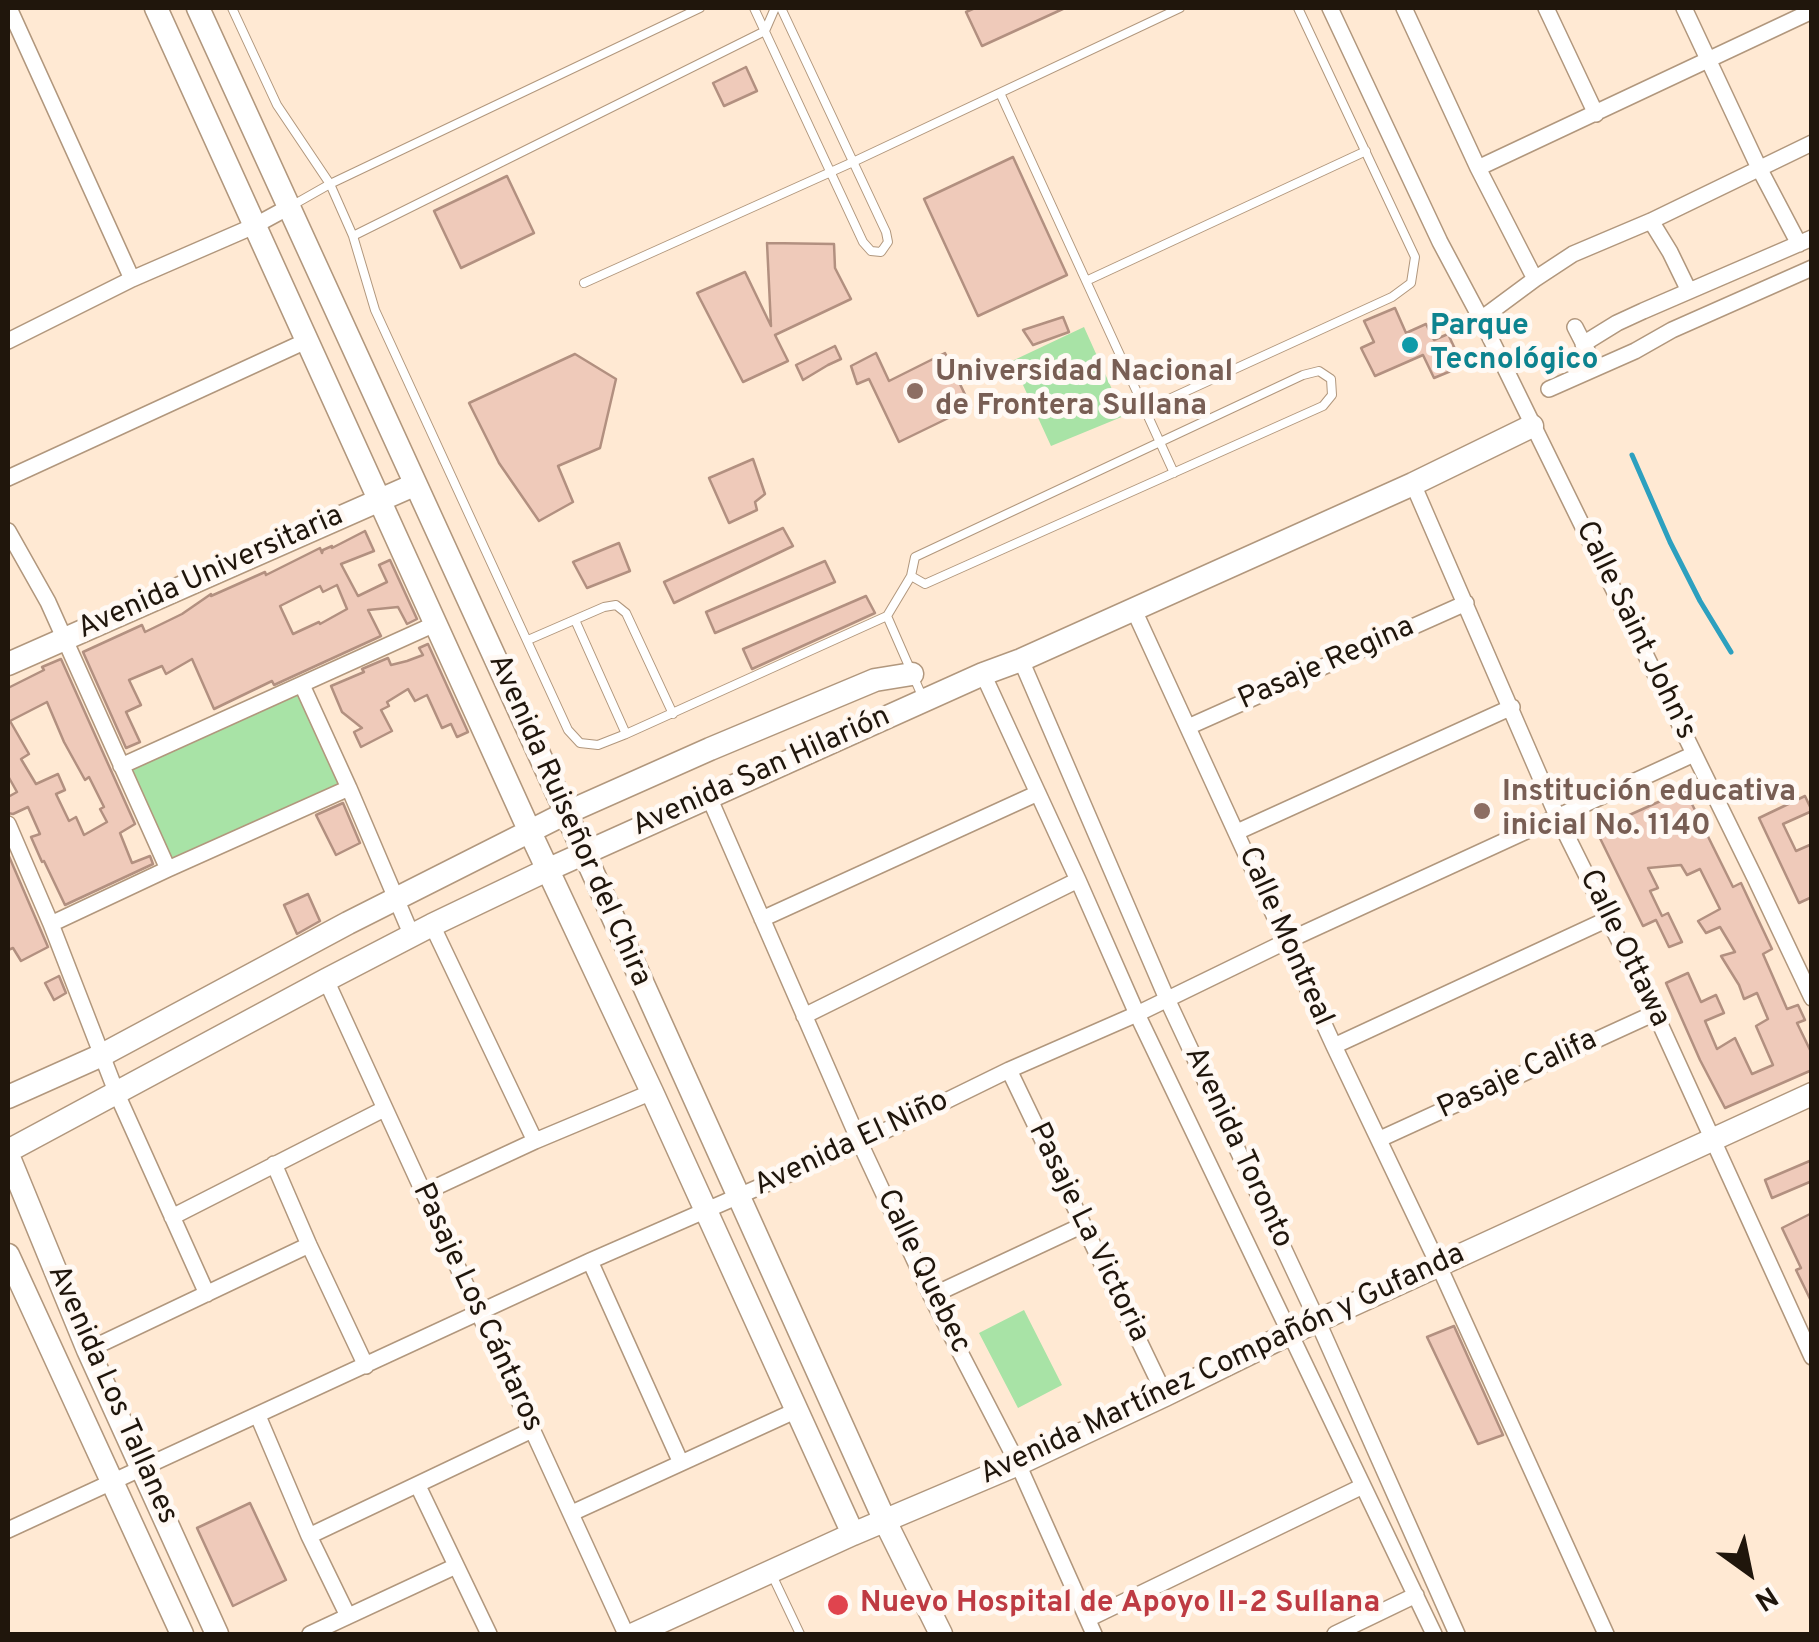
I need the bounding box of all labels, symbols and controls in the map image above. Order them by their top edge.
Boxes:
place label: Parque Tecnológico [1430,310,1598,380]
marker: Parque Tecnológico [1399,334,1421,356]
place label: Universidad Nacional de Frontera Sullana [935,356,1233,426]
marker: Universidad Nacional de Frontera Sullana [904,380,926,402]
street label: Avenida Universitaria [73,499,349,649]
street label: Calle Saint John's [1566,516,1702,746]
street label: Pasaje Regina [1234,610,1420,720]
street label: Avenida Ruiseñor del Chira [478,649,658,993]
street label: Avenida San Hilarión [628,700,896,846]
place label: Institución educativa inicial No. 1140 [1502,776,1796,846]
marker: Institución educativa inicial No. 1140 [1471,800,1493,822]
street label: Calle Montreal [1229,842,1339,1032]
street label: Calle Ottawa [1569,865,1677,1033]
street label: Pasaje Califa [1433,1023,1603,1129]
street label: Avenida Toronto [1175,1042,1299,1254]
street label: Avenida El Niño [749,1084,955,1206]
street label: Pasaje La Victoria [1018,1118,1156,1348]
street label: Pasaje Los Cántaros [403,1178,549,1438]
street label: Calle Quebec [867,1184,977,1360]
street label: Avenida Martínez Compañón y Gufanda [975,1238,1471,1494]
street label: Avenida Los Tallanes [38,1260,184,1530]
north arrow [1699,1522,1799,1622]
text: N [1747,1577,1784,1618]
place label: Nuevo Hospital de Apoyo II-2 Sullana [860,1587,1380,1623]
marker: Nuevo Hospital de Apoyo II-2 Sullana [825,1592,851,1618]

